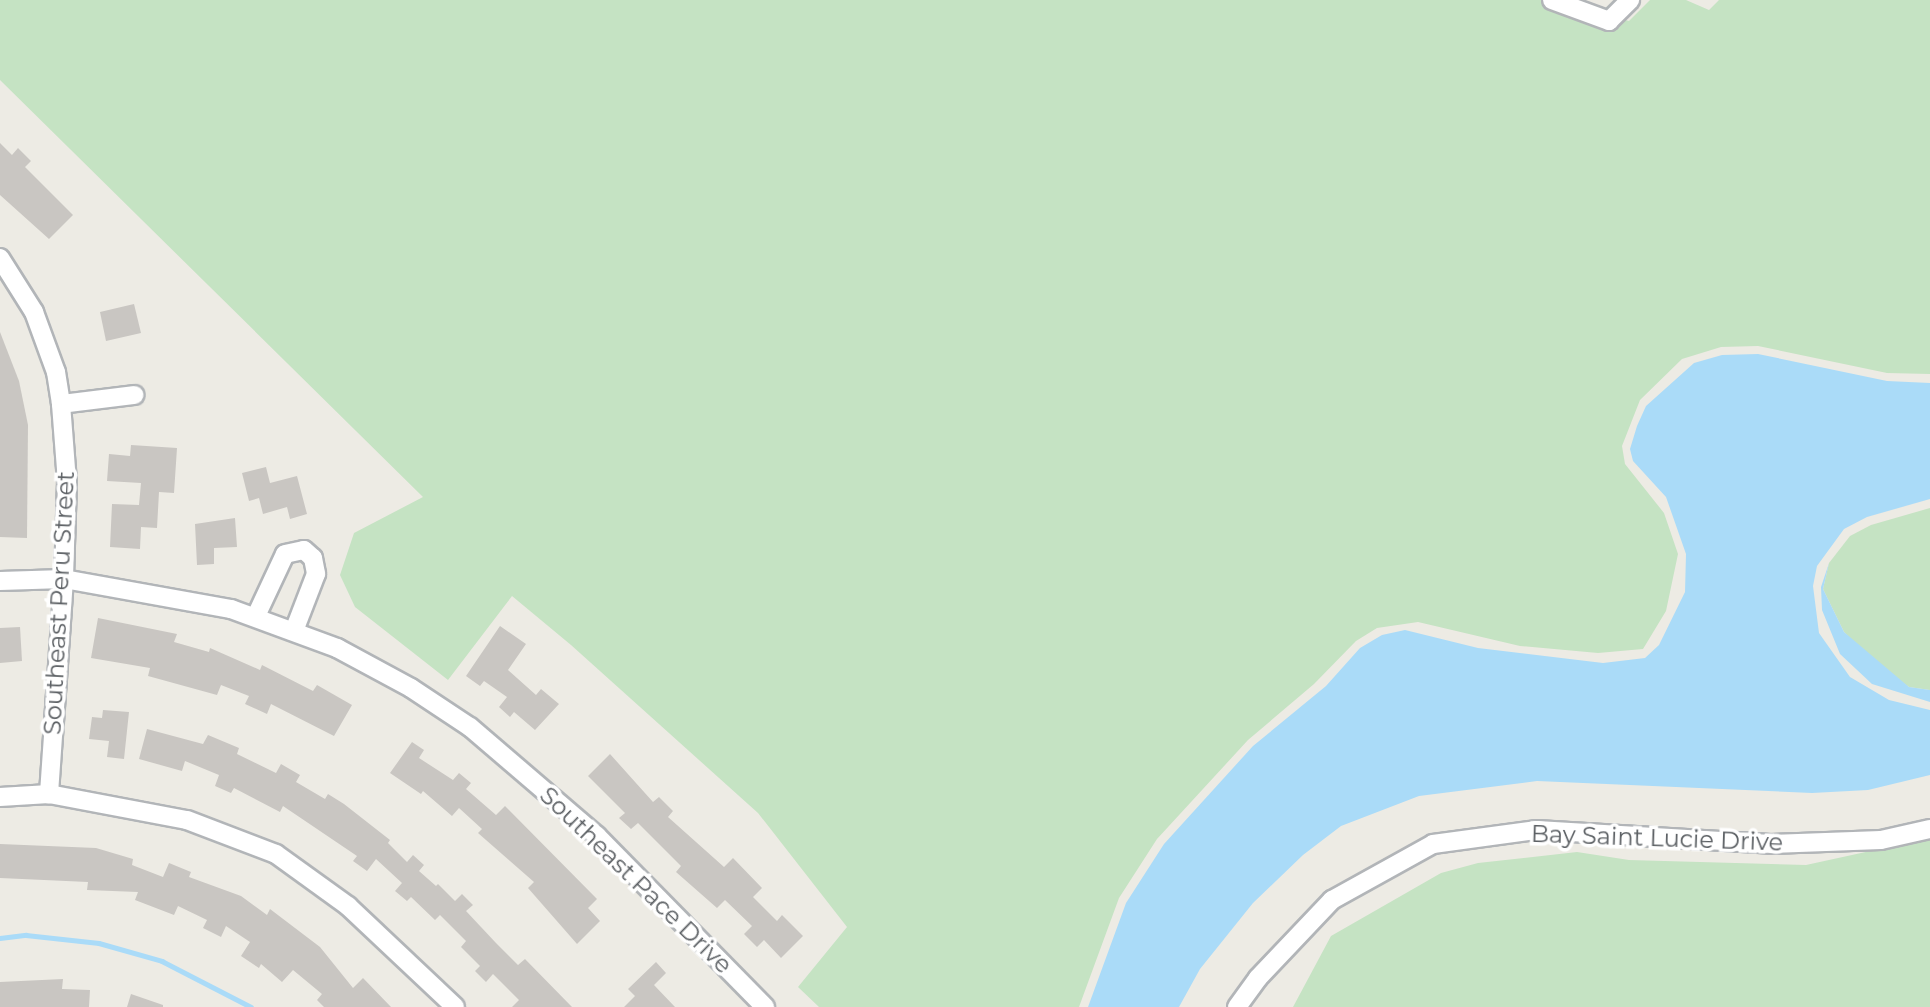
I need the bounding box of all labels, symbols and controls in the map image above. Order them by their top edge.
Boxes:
street label: Southeast Peru Street [38,470,80,736]
street label: Southeast Pace Drive [534,781,738,979]
street label: Bay Saint Lucie Drive [1530,819,1784,857]

